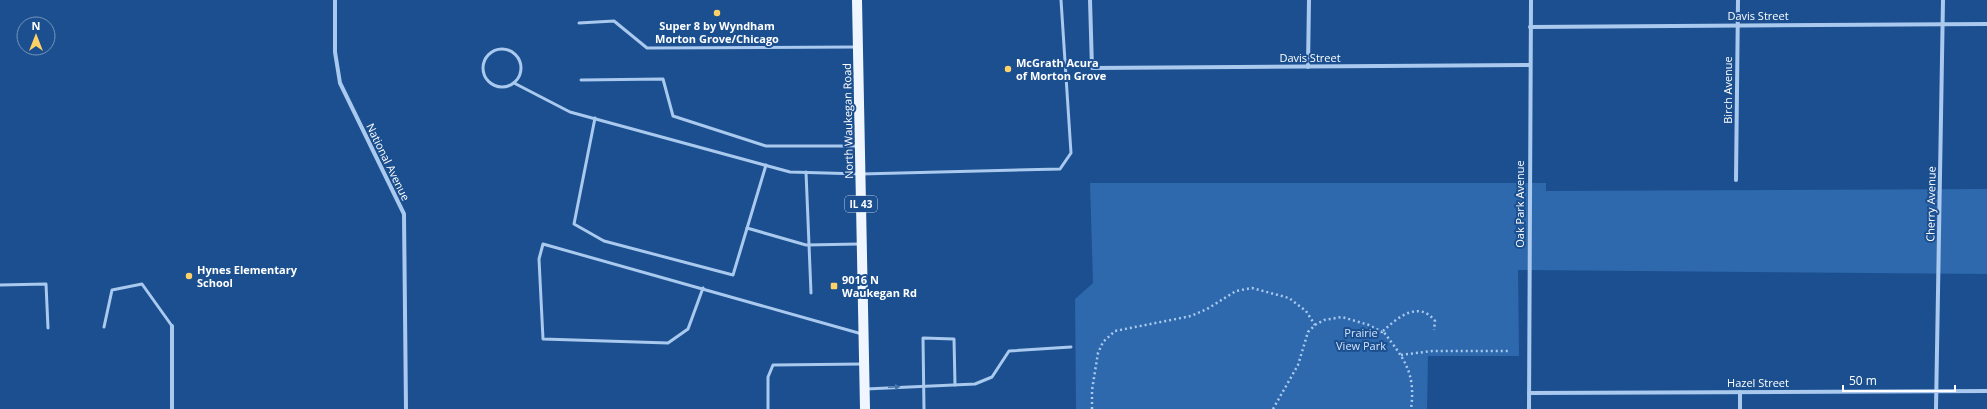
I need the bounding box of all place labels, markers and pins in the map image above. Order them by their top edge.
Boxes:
marker: Super 8 by Wyndham Morton Grove/Chicago [712,8,722,18]
place label: Super 8 by Wyndham Morton Grove/Chicago [655,18,779,46]
place label: McGrath Acura of Morton Grove [1016,55,1107,83]
marker: McGrath Acura of Morton Grove [1003,64,1013,74]
place label: Hynes Elementary School [197,262,298,290]
marker: Hynes Elementary School [184,271,194,281]
place label: 9016 N Waukegan Rd [842,272,917,300]
marker: 9016 N Waukegan Rd [829,281,839,291]

